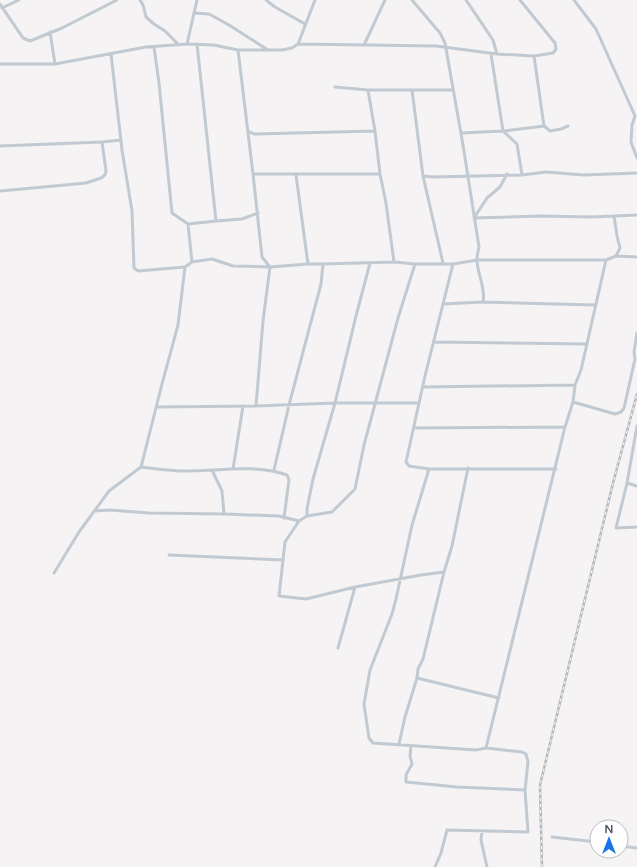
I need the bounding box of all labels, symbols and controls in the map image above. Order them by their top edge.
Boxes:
north arrow [589,819,629,859]
text: N [605,823,613,836]

